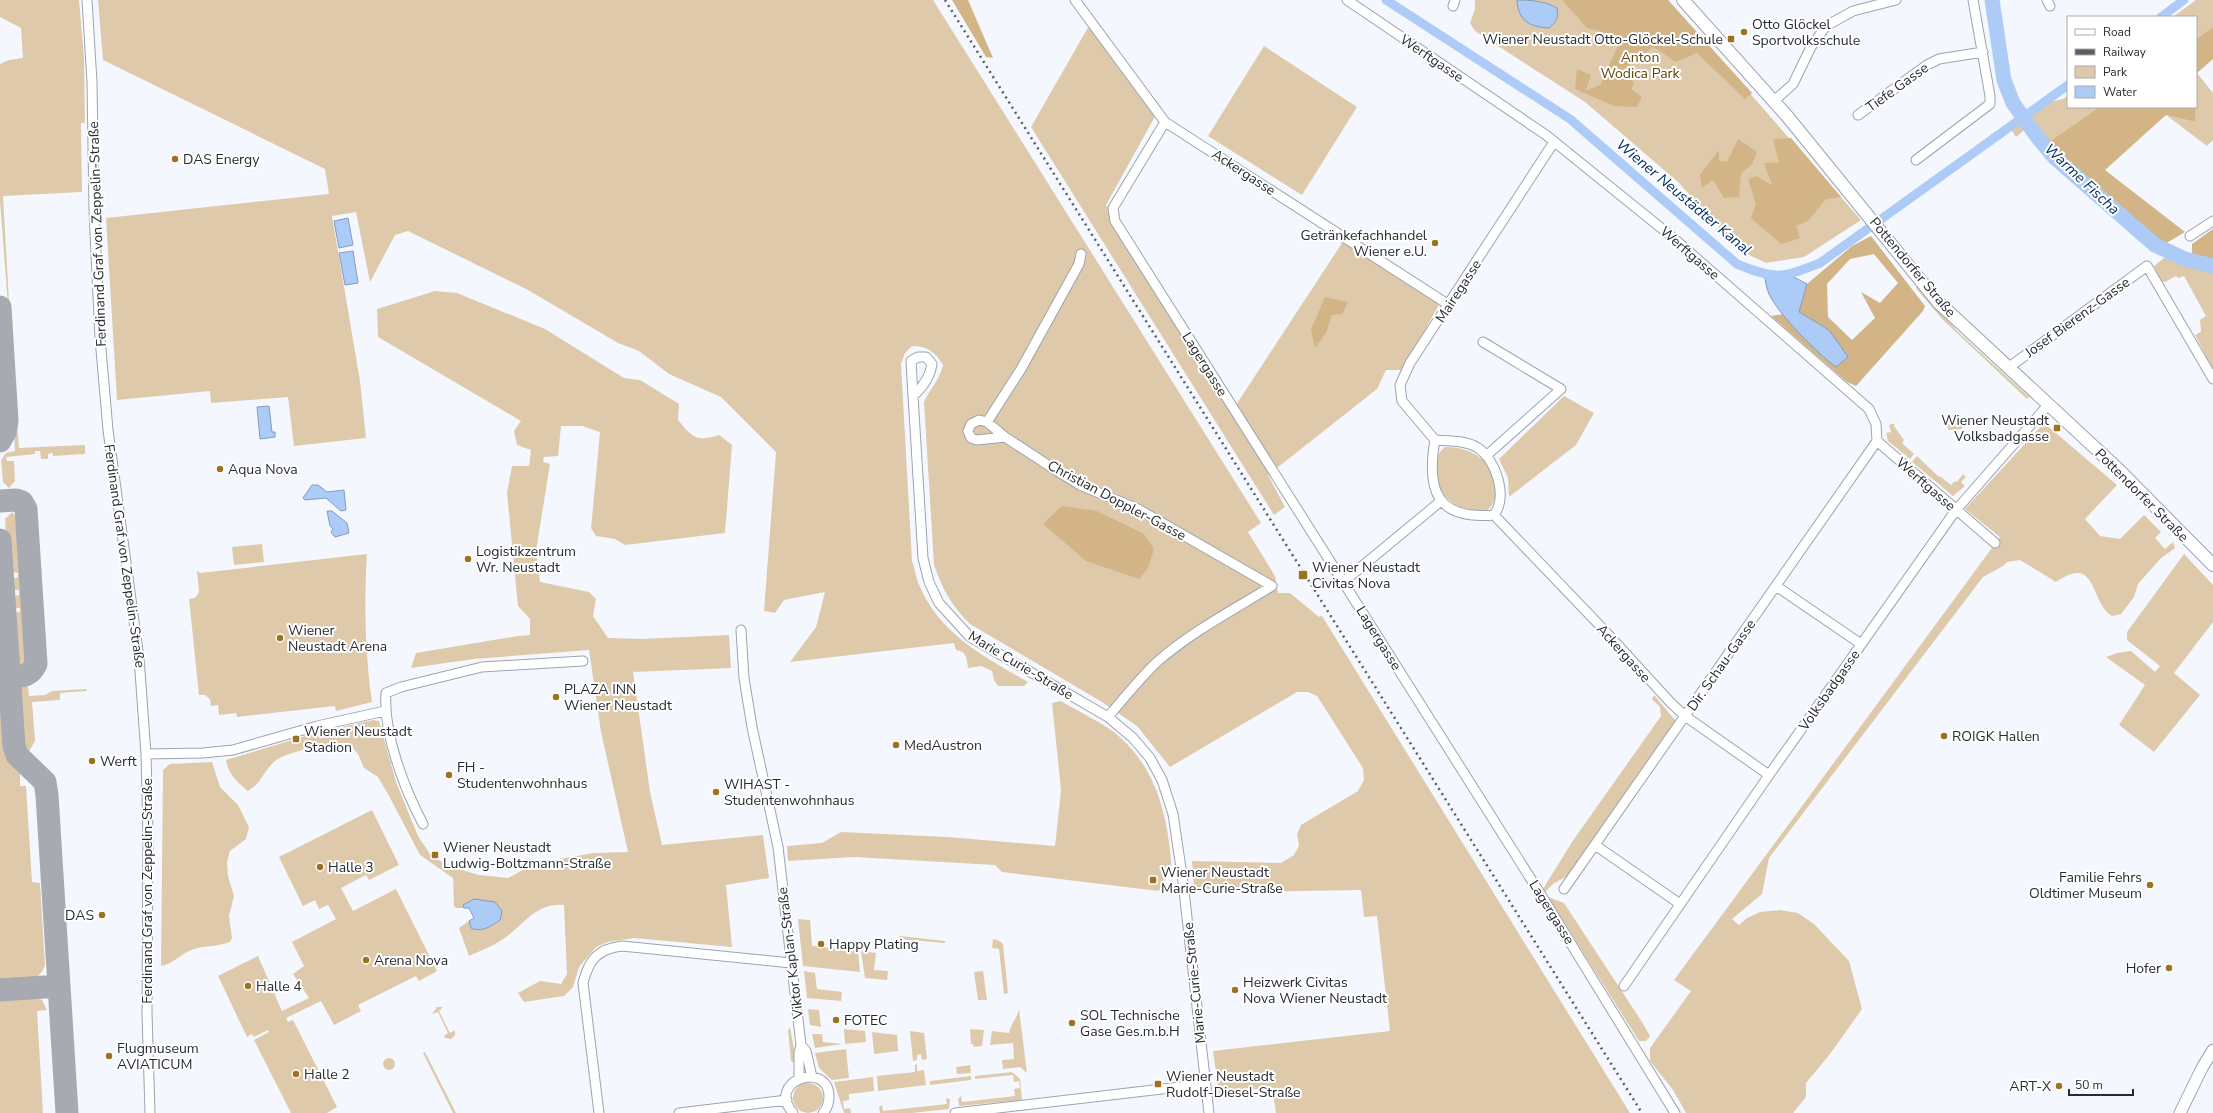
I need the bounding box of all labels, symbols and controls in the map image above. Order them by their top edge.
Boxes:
place label: Otto Glöckel Sportvolksschule [1752,15,1860,50]
legend [2067,16,2197,108]
text: Road [2103,24,2131,40]
marker: Otto Glöckel Sportvolksschule [1739,27,1749,37]
street label: Werftgasse [1396,30,1467,87]
place label: Wiener Neustadt Otto-Glöckel-Schule [1482,30,1723,49]
marker: Wiener Neustadt Otto-Glöckel-Schule [1726,34,1736,44]
text: Railway [2103,44,2147,60]
park label: Anton Wodica Park [1600,48,1681,83]
street label: Tiefe Gasse [1862,58,1932,117]
text: Park [2103,64,2128,80]
text: Water [2103,84,2137,100]
street label: Ferdinand Graf von Zeppelin-Straße [84,121,111,347]
water label: Wiener Neustädter Kanal [1612,134,1756,260]
water label: Warme Fischa [2040,139,2124,219]
street label: Ackergasse [1208,145,1279,200]
place label: DAS Energy [183,150,260,169]
marker: DAS Energy [170,154,180,164]
street label: Pottendorfer Straße [1865,213,1960,321]
street label: Werftgasse [1656,222,1723,285]
place label: Getränkefachhandel Wiener e.U. [1300,226,1428,261]
marker: Getränkefachhandel Wiener e.U. [1430,238,1440,248]
street label: Mairegasse [1431,256,1486,326]
street label: Josef Bierenz-Gasse [2020,273,2134,363]
street label: Lagergasse [1177,329,1232,400]
place label: Wiener Neustadt Volksbadgasse [1941,411,2049,446]
marker: Wiener Neustadt Volksbadgasse [2052,423,2062,433]
street label: Ferdinand Graf von Zeppelin-Straße [99,443,150,669]
street label: Pottendorfer Straße [2091,444,2193,546]
street label: Werftgasse [1892,453,1959,516]
street label: Christian Doppler-Gasse [1044,456,1189,545]
place label: Aqua Nova [228,460,298,479]
marker: Aqua Nova [215,464,225,474]
place label: Logistikzentrum Wr. Neustadt [476,542,576,577]
marker: Logistikzentrum Wr. Neustadt [463,554,473,564]
place label: Wiener Neustadt Civitas Nova [1312,558,1420,593]
marker: Wiener Neustadt Civitas Nova [1297,569,1309,581]
street label: Lagergasse [1351,603,1406,674]
street label: Dir. Schau-Gasse [1683,616,1760,715]
street label: Ackergasse [1592,620,1655,687]
place label: Wiener Neustadt Arena [288,621,387,656]
street label: Marie Curie-Straße [965,627,1077,704]
marker: Wiener Neustadt Arena [275,633,285,643]
street label: Volksbadgasse [1794,646,1864,735]
place label: PLAZA INN Wiener Neustadt [564,680,672,715]
marker: PLAZA INN Wiener Neustadt [551,692,561,702]
place label: Wiener Neustadt Stadion [304,722,412,757]
place label: ROIGK Hallen [1952,727,2040,746]
marker: ROIGK Hallen [1939,731,1949,741]
marker: Wiener Neustadt Stadion [291,734,301,744]
place label: MedAustron [904,736,982,755]
marker: MedAustron [891,740,901,750]
place label: Werft [100,752,137,771]
marker: Werft [87,756,97,766]
place label: FH - Studentenwohnhaus [457,758,588,793]
marker: FH - Studentenwohnhaus [444,770,454,780]
place label: WIHAST - Studentenwohnhaus [724,775,855,810]
street label: Ferdinand Graf von Zeppelin-Straße [138,778,157,1004]
marker: WIHAST - Studentenwohnhaus [711,787,721,797]
place label: Wiener Neustadt Ludwig-Boltzmann-Straße [443,838,611,873]
marker: Wiener Neustadt Ludwig-Boltzmann-Straße [430,850,440,860]
place label: Halle 3 [328,858,374,877]
marker: Halle 3 [315,862,325,872]
place label: Wiener Neustadt Marie-Curie-Straße [1161,863,1283,898]
place label: Familie Fehrs Oldtimer Museum [2029,868,2142,903]
marker: Wiener Neustadt Marie-Curie-Straße [1148,875,1158,885]
street label: Lagergasse [1524,877,1579,948]
marker: Familie Fehrs Oldtimer Museum [2145,880,2155,890]
street label: Viktor Kaplan-Straße [773,886,808,1021]
place label: DAS [65,906,94,925]
marker: DAS [97,910,107,920]
street label: Marie-Curie-Straße [1179,921,1210,1044]
place label: Happy Plating [829,935,919,954]
marker: Happy Plating [816,939,826,949]
place label: Arena Nova [374,951,448,970]
marker: Arena Nova [361,955,371,965]
place label: Hofer [2126,959,2161,978]
marker: Hofer [2164,963,2174,973]
place label: Heizwerk Civitas Nova Wiener Neustadt [1243,973,1387,1008]
place label: Halle 4 [256,977,302,996]
marker: Halle 4 [243,981,253,991]
marker: Heizwerk Civitas Nova Wiener Neustadt [1230,985,1240,995]
place label: SOL Technische Gase Ges.m.b.H [1080,1006,1180,1041]
place label: FOTEC [844,1011,888,1030]
marker: FOTEC [831,1015,841,1025]
marker: SOL Technische Gase Ges.m.b.H [1067,1018,1077,1028]
place label: Flugmuseum AVIATICUM [117,1039,199,1074]
marker: Flugmuseum AVIATICUM [104,1051,114,1061]
place label: Halle 2 [304,1065,350,1084]
place label: Wiener Neustadt Rudolf-Diesel-Straße [1166,1067,1301,1102]
marker: Halle 2 [291,1069,301,1079]
scale bar [2069,1071,2133,1097]
place label: ART-X [2009,1077,2051,1096]
text: 50 m [2075,1077,2103,1093]
marker: Wiener Neustadt Rudolf-Diesel-Straße [1153,1079,1163,1089]
marker: ART-X [2054,1081,2064,1091]

